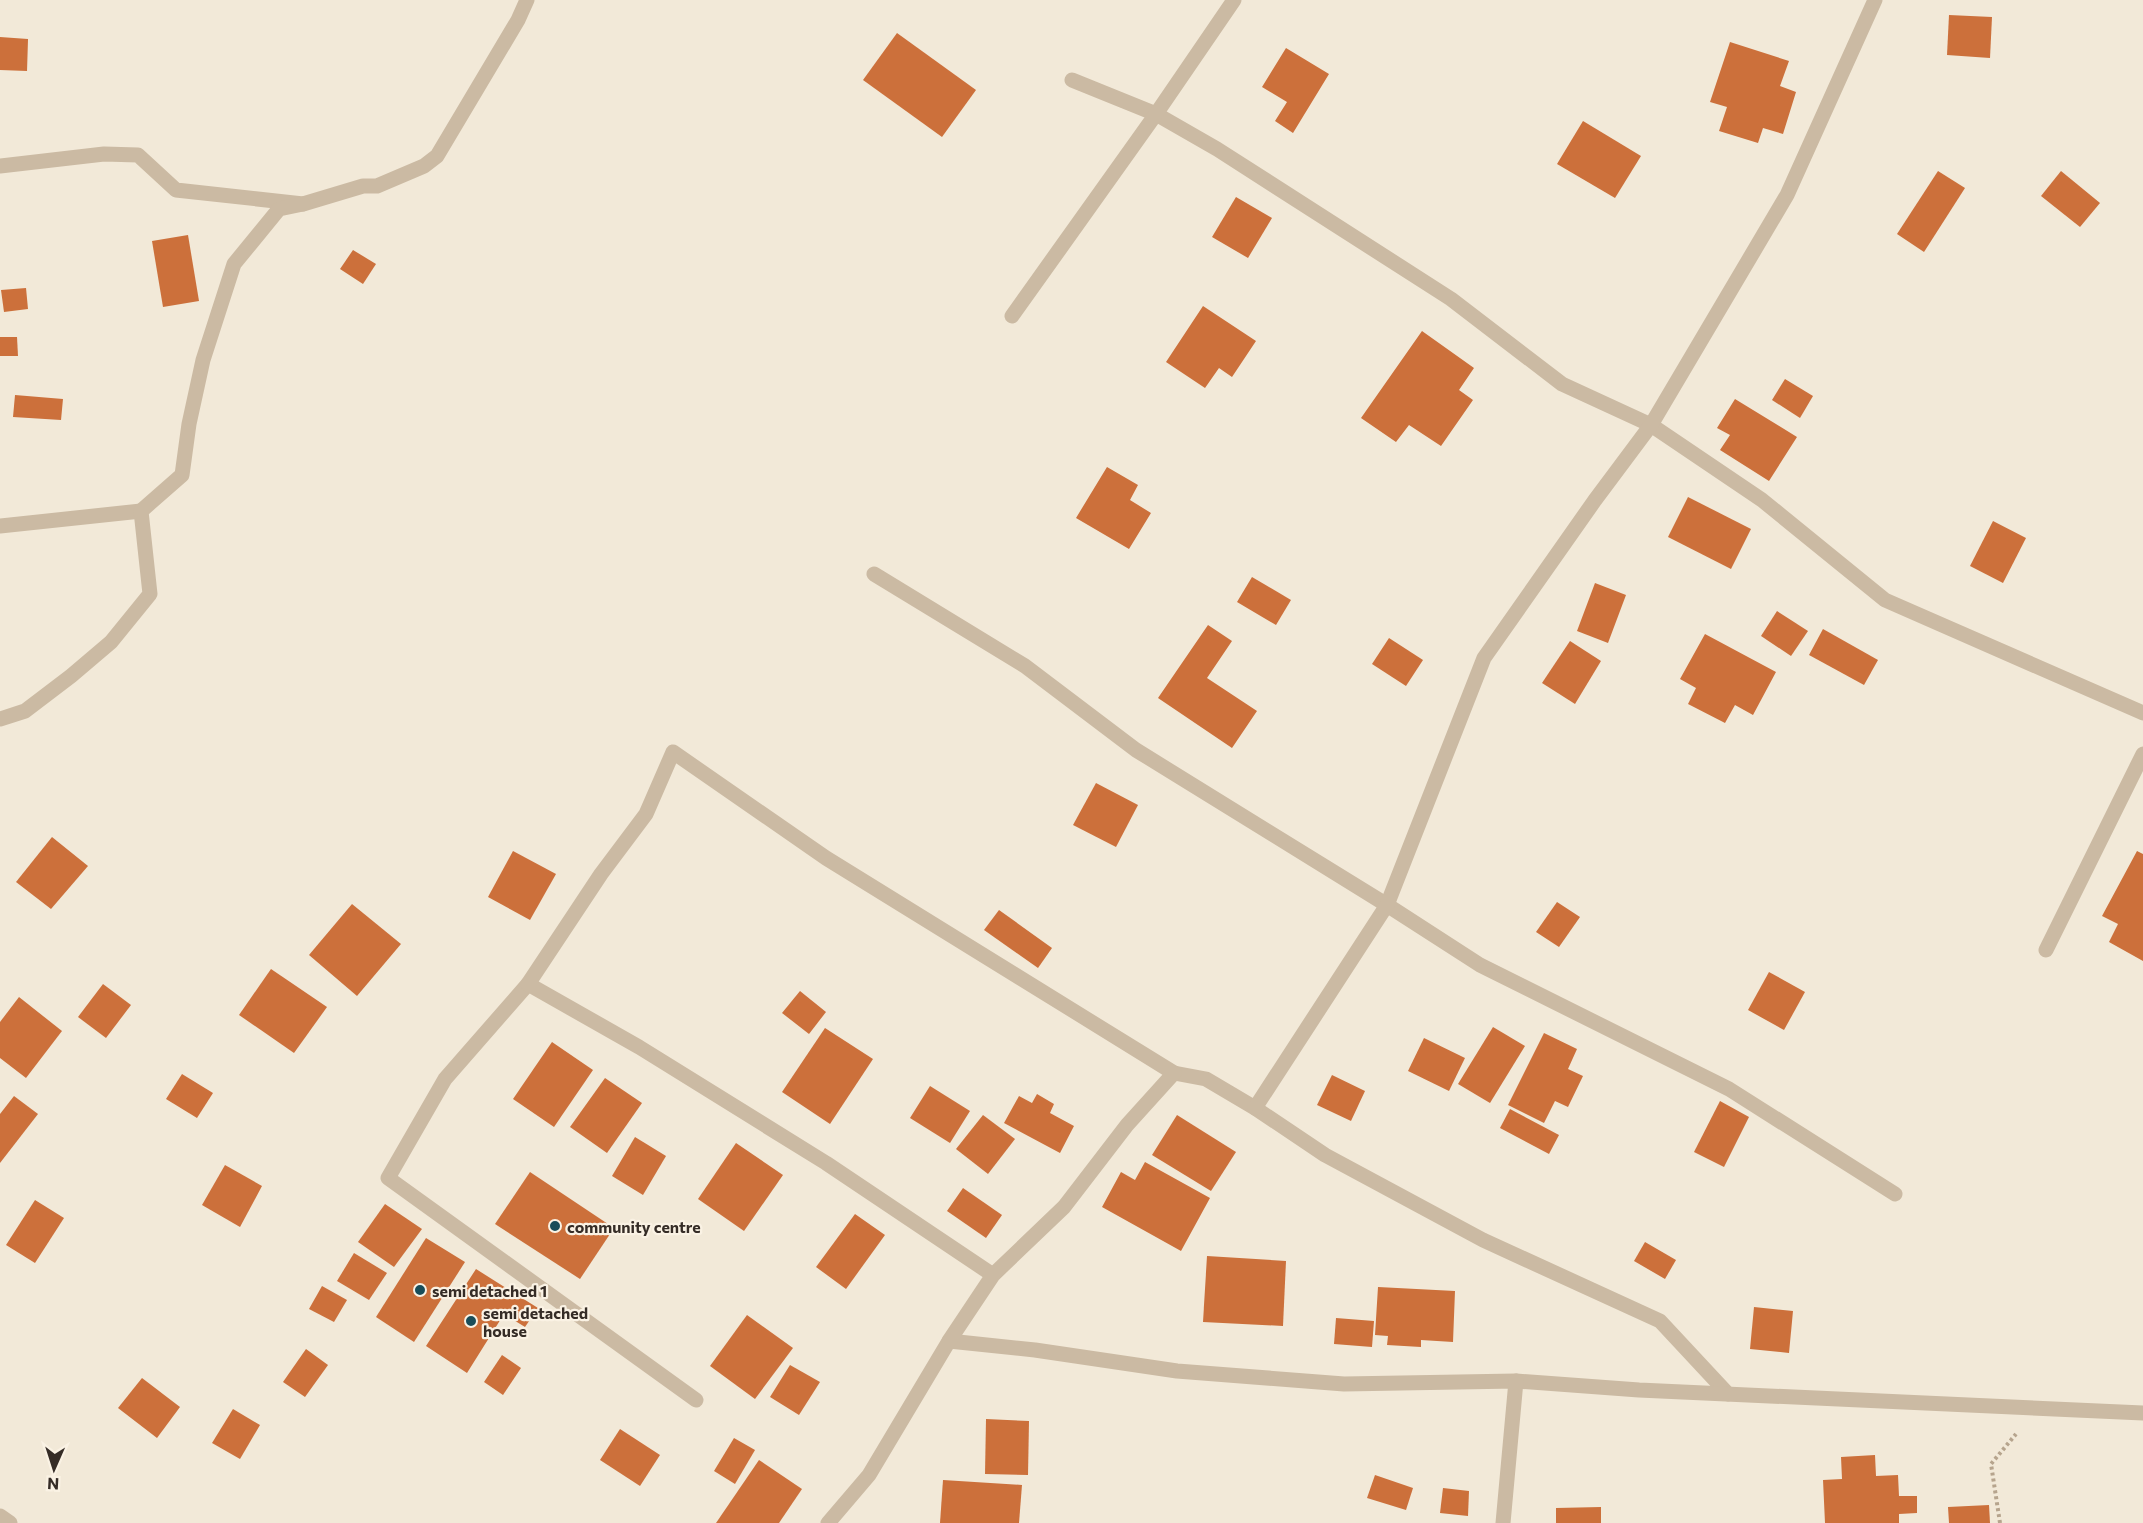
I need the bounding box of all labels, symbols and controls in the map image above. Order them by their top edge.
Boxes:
place label: community centre [567,1217,701,1236]
marker: community centre [548,1219,562,1233]
place label: semi detached 1 [432,1281,547,1300]
marker: semi detached 1 [413,1283,427,1297]
place label: semi detached house [483,1303,588,1340]
marker: semi detached house [464,1314,478,1328]
north arrow [24,1439,84,1499]
text: N [47,1475,60,1494]

